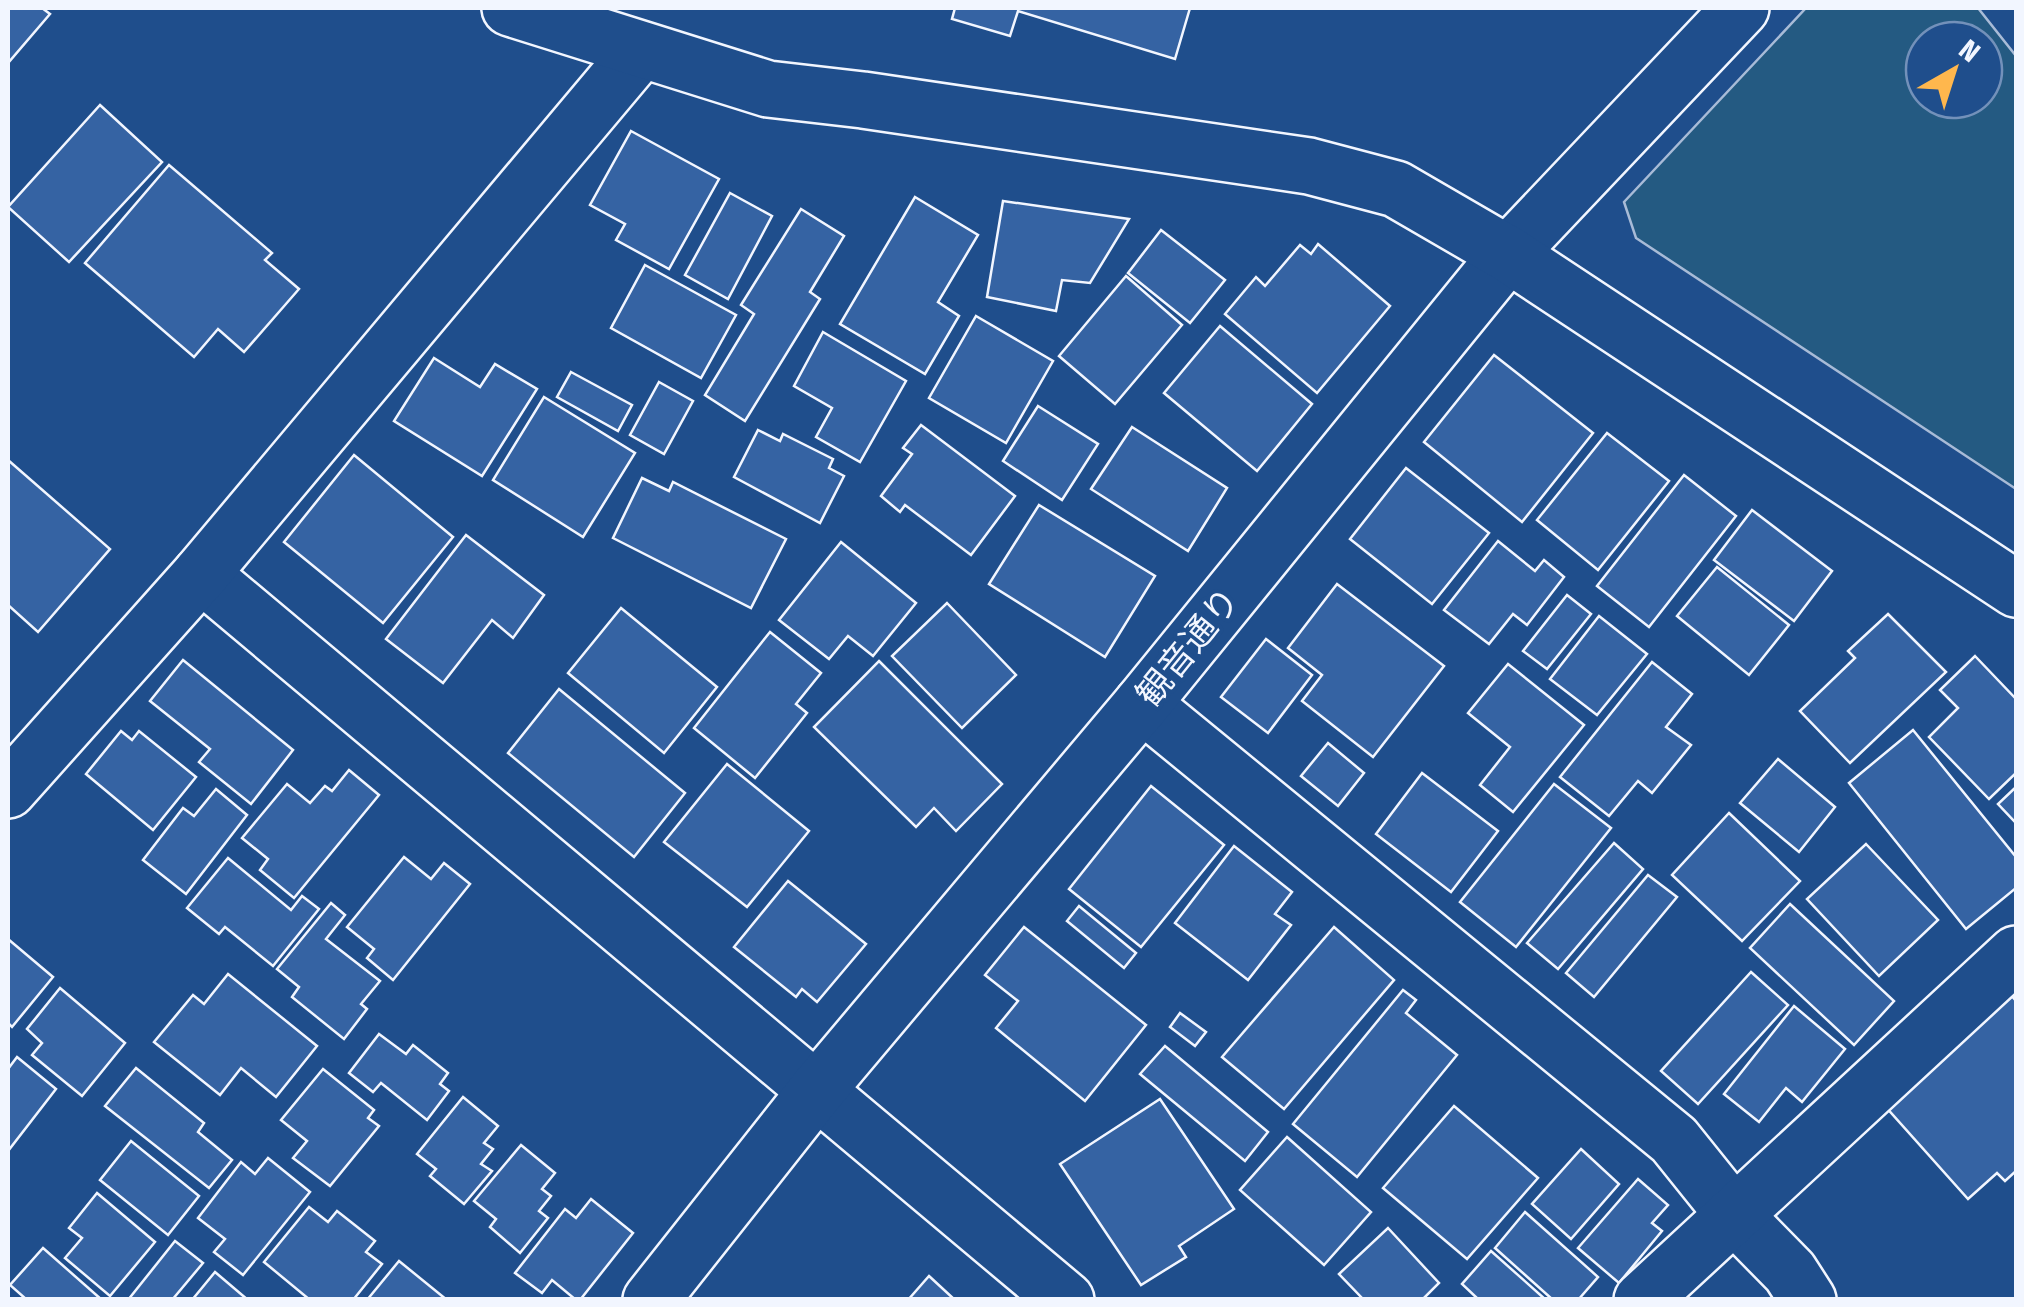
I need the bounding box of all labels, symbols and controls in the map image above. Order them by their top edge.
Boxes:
north arrow [1904,20,2004,120]
text: N [1953,33,1986,69]
street label: 観音通り [1128,579,1248,715]

